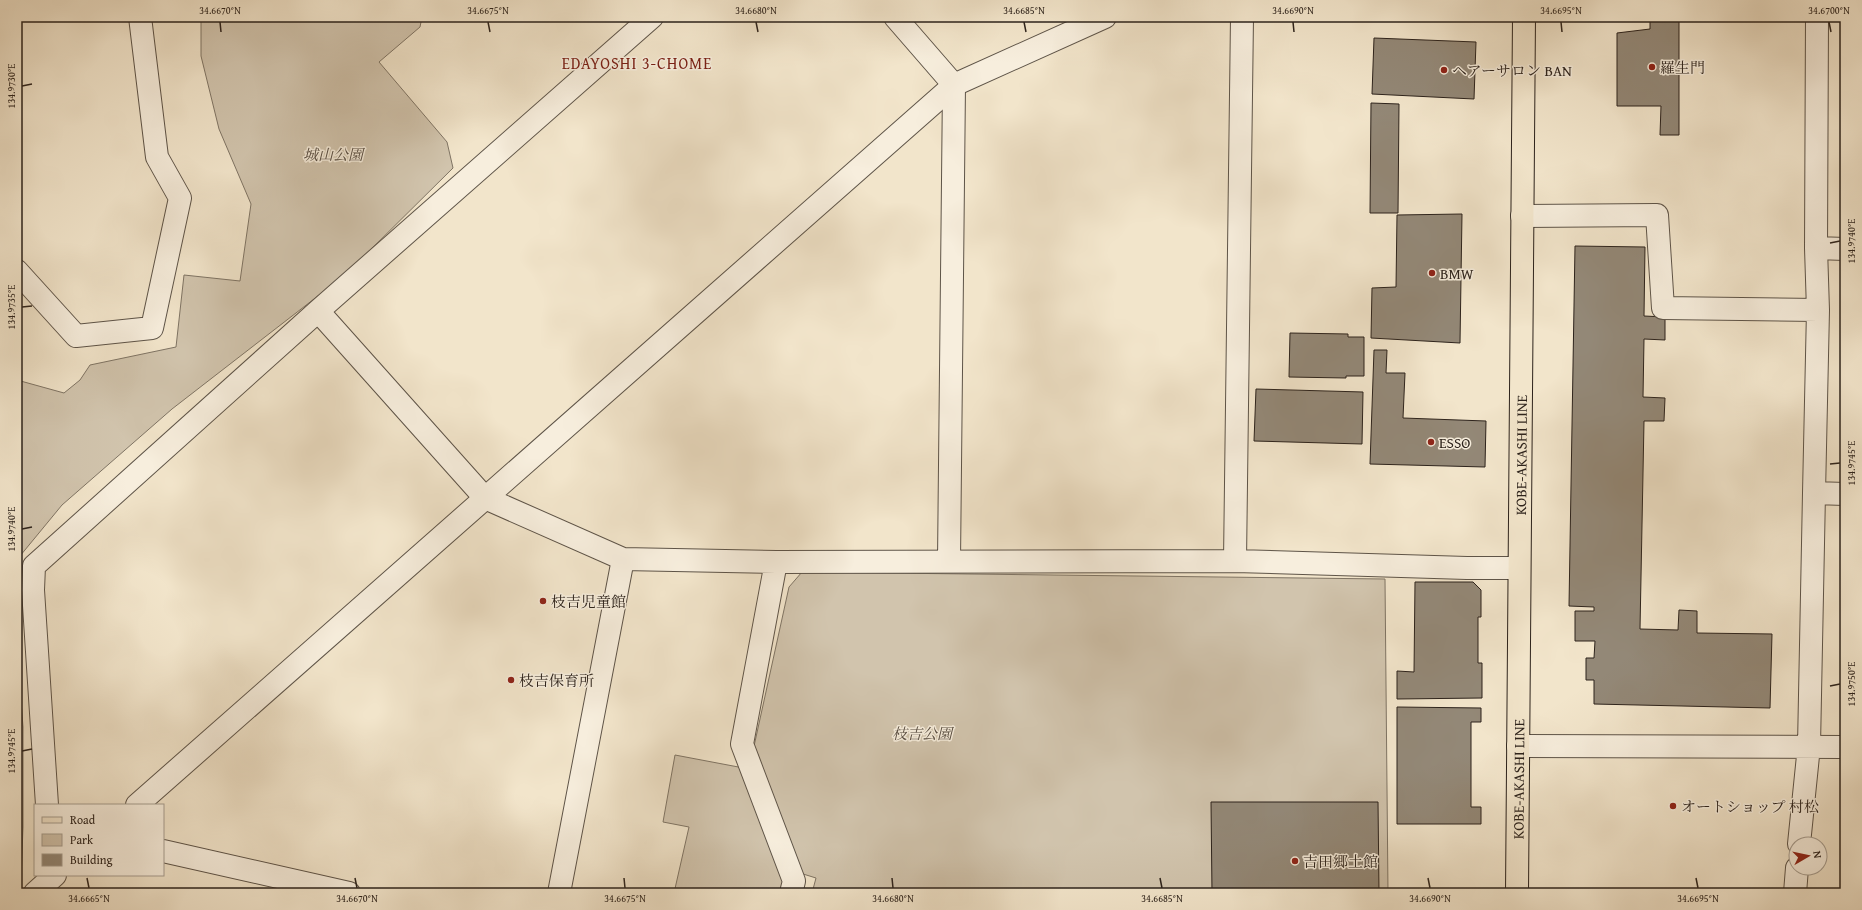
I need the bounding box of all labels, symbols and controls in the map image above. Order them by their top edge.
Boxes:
text: 34.6670°N [199,3,241,18]
text: 34.6675°N [467,3,509,18]
text: 34.6680°N [735,3,777,18]
text: 34.6685°N [1003,3,1045,18]
text: 34.6690°N [1272,3,1314,18]
text: 34.6695°N [1540,3,1582,18]
text: 34.6700°N [1808,3,1850,18]
district label: EDAYOSHI 3-CHOME [562,51,712,75]
place label: 羅生門 [1660,57,1705,78]
place label: ヘアーサロン BAN [1452,60,1572,81]
marker: 羅生門 [1647,62,1657,72]
text: 134.9730°E [4,64,19,108]
marker: ヘアーサロン BAN [1439,65,1449,75]
park label: 城山公園 [303,144,366,165]
text: 134.9740°E [1844,219,1859,263]
place label: BMW [1440,263,1474,284]
marker: BMW [1427,268,1437,278]
text: 134.9735°E [4,285,19,329]
street label: KOBE-AKASHI LINE [1510,394,1531,515]
place label: ESSO [1439,432,1470,453]
marker: ESSO [1426,437,1436,447]
text: 134.9745°E [1844,441,1859,485]
text: 134.9740°E [4,507,19,551]
place label: 枝吉児童館 [551,591,626,612]
marker: 枝吉児童館 [538,596,548,606]
text: 134.9750°E [1844,662,1859,706]
place label: 枝吉保育所 [519,670,594,691]
marker: 枝吉保育所 [506,675,516,685]
street label: KOBE-AKASHI LINE [1507,718,1529,839]
park label: 枝吉公園 [892,723,955,744]
text: 134.9745°E [4,729,19,773]
place label: オートショップ 村松 [1681,796,1819,817]
marker: オートショップ 村松 [1668,801,1678,811]
legend [34,804,164,876]
text: Road [70,811,96,828]
text: Park [70,831,94,848]
north arrow [1788,836,1828,876]
text: N [1809,850,1826,860]
text: Building [70,851,113,868]
place label: 吉田郷土館 [1303,851,1378,872]
marker: 吉田郷土館 [1290,856,1300,866]
text: 34.6665°N [68,891,110,906]
text: 34.6670°N [336,891,378,906]
text: 34.6675°N [604,891,646,906]
text: 34.6680°N [872,891,914,906]
text: 34.6685°N [1141,891,1183,906]
text: 34.6690°N [1409,891,1451,906]
text: 34.6695°N [1677,891,1719,906]

